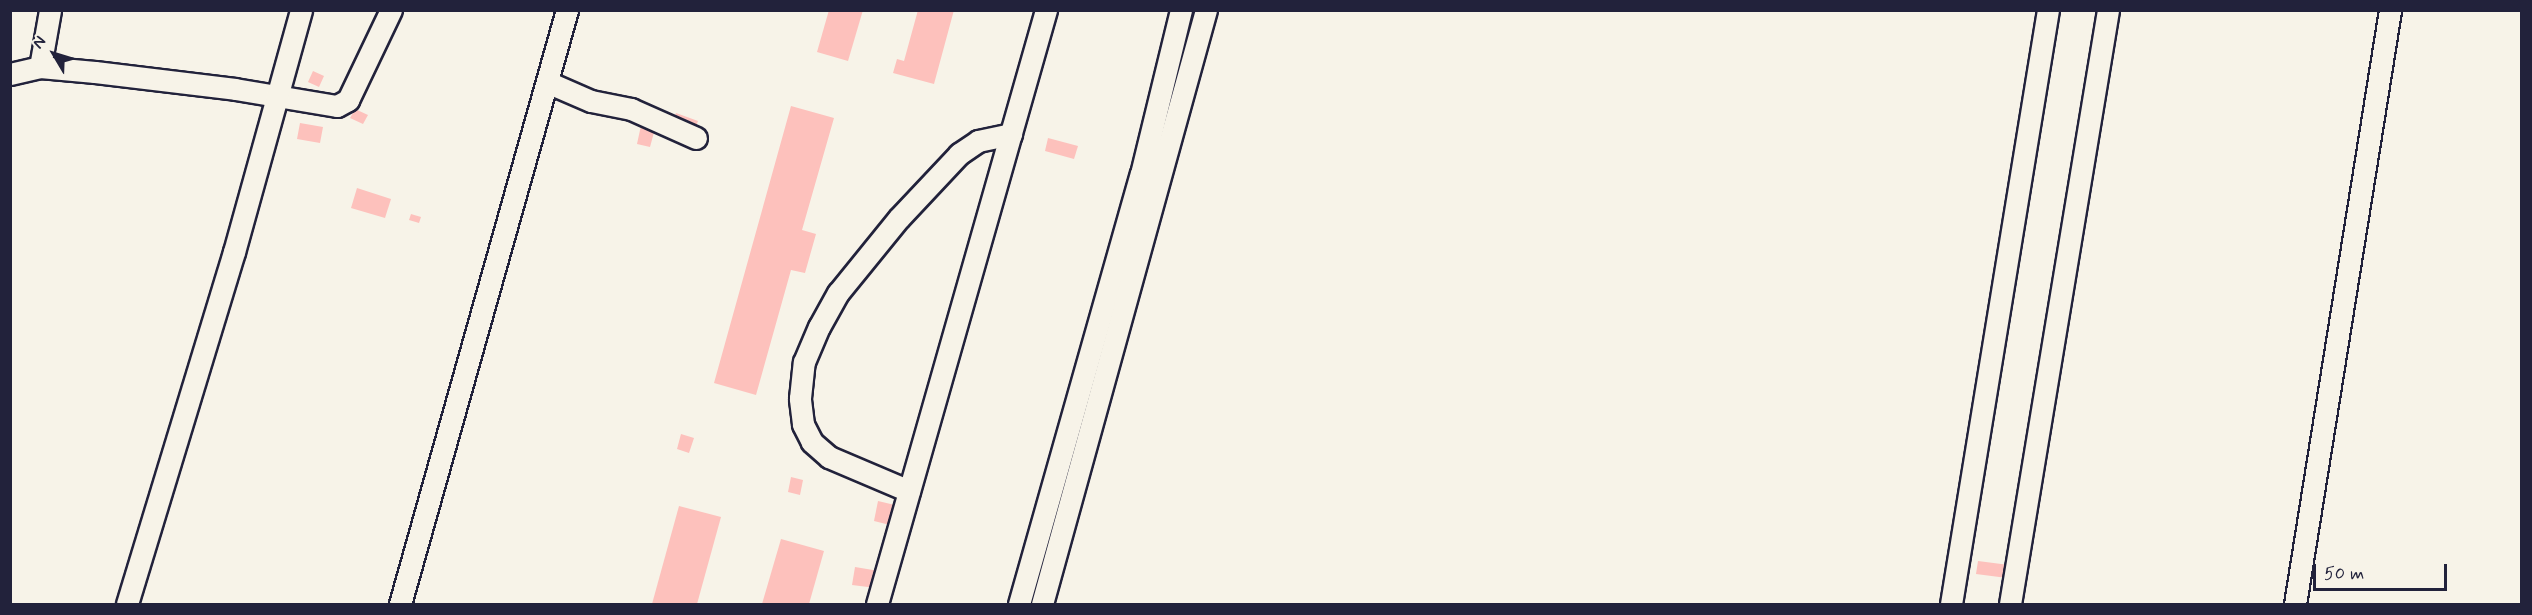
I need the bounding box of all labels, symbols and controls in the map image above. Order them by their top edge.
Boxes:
north arrow [24,24,84,84]
text: N [28,32,51,53]
scale bar [2316,552,2450,590]
text: 50 m [2324,562,2364,586]

